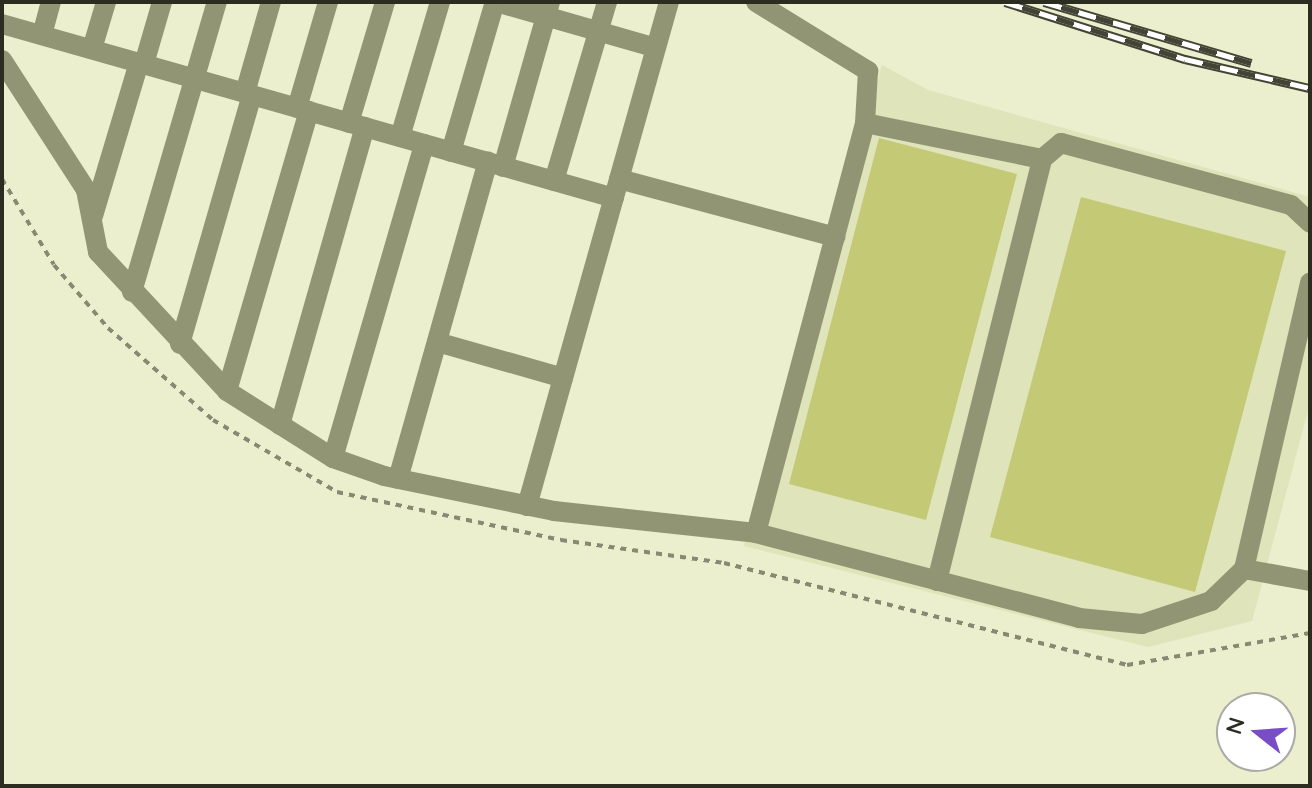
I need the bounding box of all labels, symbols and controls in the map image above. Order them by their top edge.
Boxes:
north arrow [1216,692,1296,772]
text: N [1219,714,1251,737]

